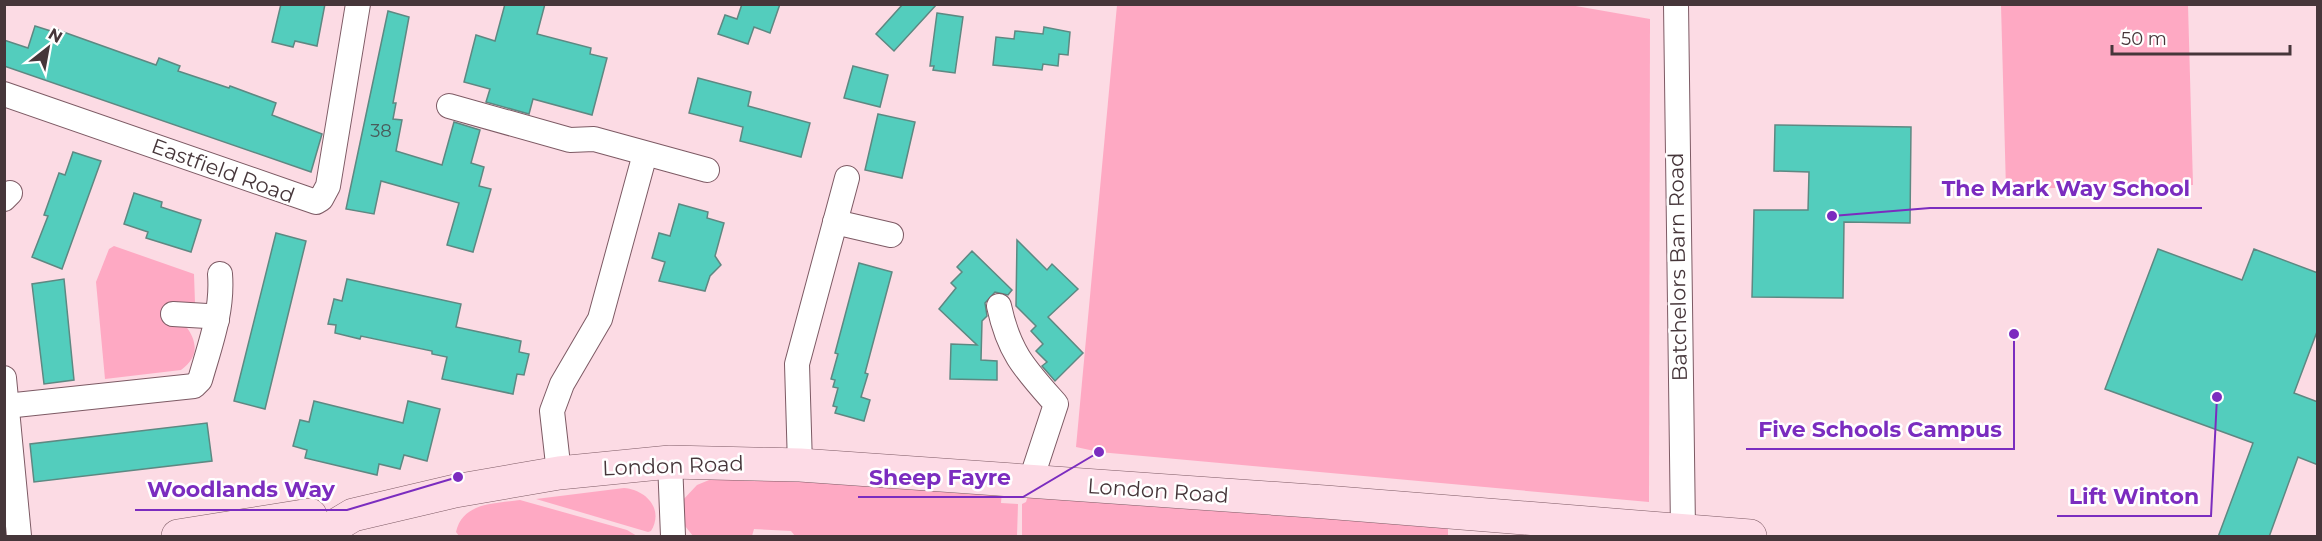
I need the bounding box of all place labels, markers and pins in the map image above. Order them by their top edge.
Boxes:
callout: The Mark Way School [1930,168,2202,208]
callout: Five Schools Campus [1746,409,2014,449]
callout: Sheep Fayre [858,457,1023,497]
callout: Woodlands Way [135,470,347,510]
callout: Lift Winton [2057,476,2211,516]

